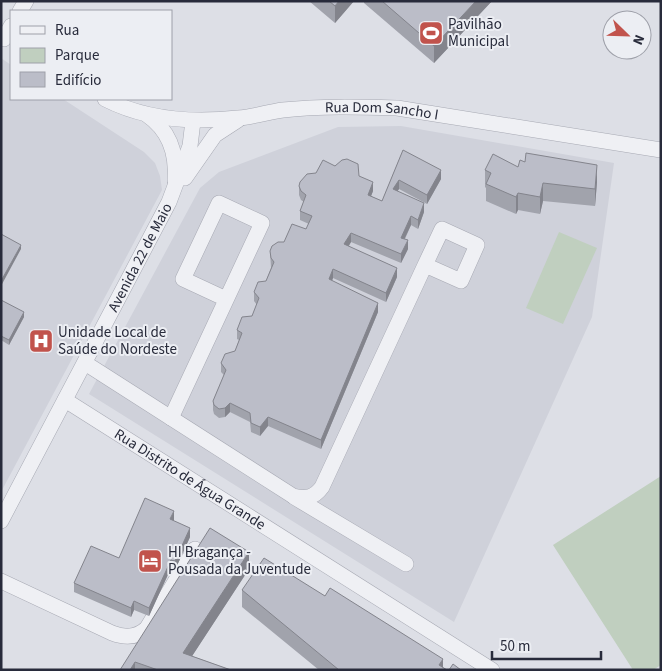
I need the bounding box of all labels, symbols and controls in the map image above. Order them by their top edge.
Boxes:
legend [10,10,172,100]
north arrow [602,10,652,60]
place label: Pavilhão Municipal [448,14,509,52]
text: Rua [55,20,79,41]
sports icon: Pavilhão Municipal [418,20,444,46]
text: N [627,31,649,48]
text: Parque [55,45,99,66]
text: Edifício [55,70,102,91]
street label: Rua Dom Sancho I [325,97,440,125]
street label: Avenida 22 de Maio [103,199,177,315]
place label: Unidade Local de Saúde do Nordeste [58,322,177,360]
hospital icon: Unidade Local de Saúde do Nordeste [28,328,54,354]
street label: Rua Distrito de Água Grande [110,423,270,535]
place label: HI Bragança - Pousada da Juventude [168,542,311,580]
hotel icon: HI Bragança - Pousada da Juventude [137,548,163,574]
scale bar [492,628,601,660]
text: 50 m [500,636,530,657]

